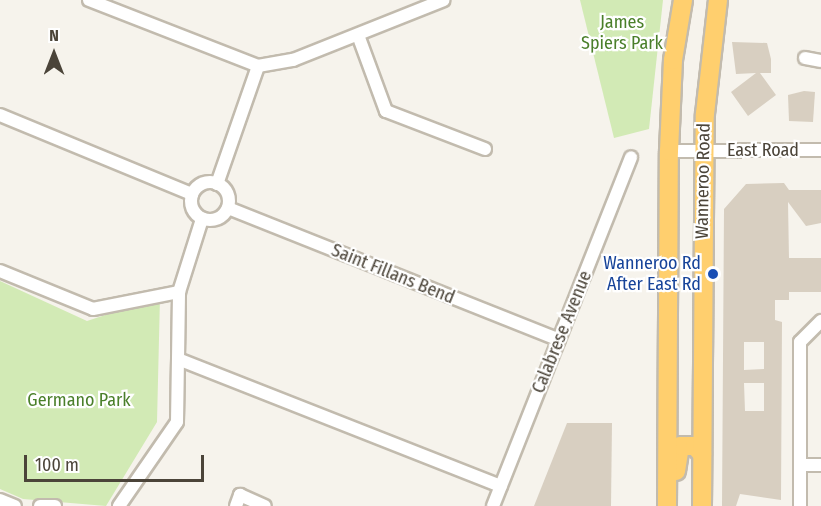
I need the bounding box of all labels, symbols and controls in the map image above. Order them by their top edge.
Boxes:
park label: James Spiers Park [581,12,663,54]
north arrow [24,24,84,84]
text: N [49,26,59,45]
street label: Wanneroo Road [691,123,715,239]
street label: East Road [727,139,799,161]
street label: Saint Fillans Bend [328,239,458,309]
place label: Wanneroo Rd After East Rd [603,253,701,296]
marker: Wanneroo Rd After East Rd [706,267,720,281]
street label: Calabrese Avenue [528,268,596,396]
park label: Germano Park [27,389,131,411]
scale bar [27,443,207,481]
text: 100 m [35,454,79,476]

